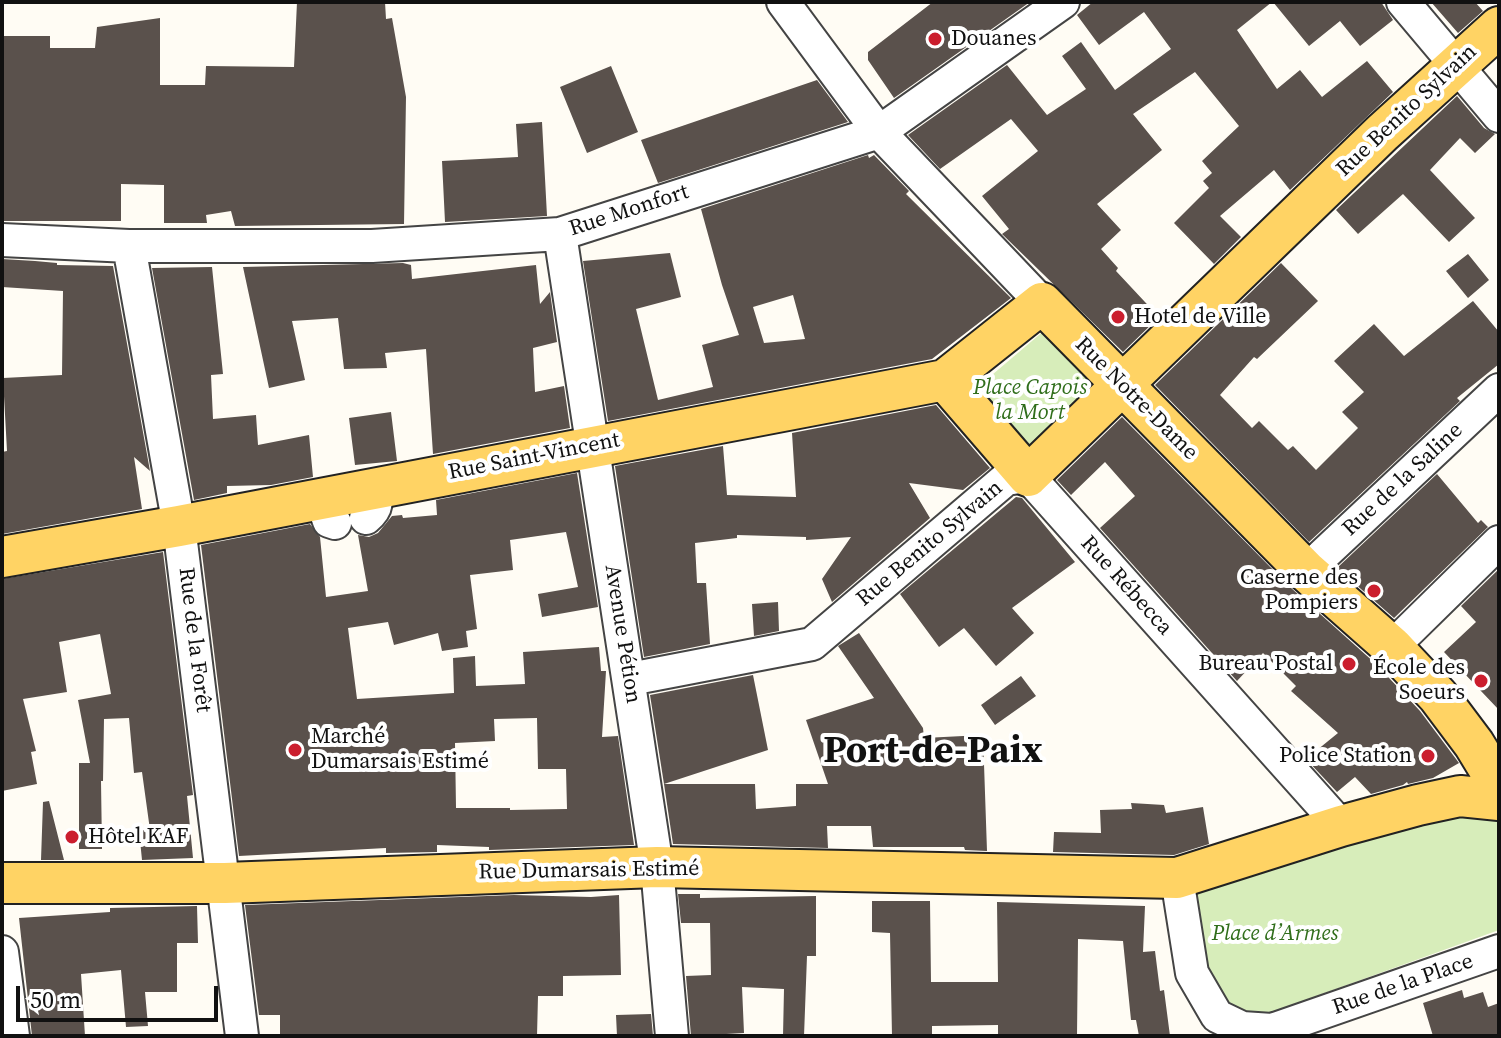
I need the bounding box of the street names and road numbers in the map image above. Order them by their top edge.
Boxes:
street label: Rue Benito Sylvain [1331,39,1483,183]
street label: Rue Monfort [566,179,692,243]
street label: Rue Notre-Dame [1069,332,1203,466]
street label: Rue de la Saline [1337,418,1469,542]
street label: Rue Saint-Vincent [446,427,622,487]
street label: Rue Benito Sylvain [852,475,1008,613]
street label: Rue Rébecca [1074,531,1178,641]
street label: Avenue Pétion [598,563,646,705]
street label: Rue de la Forêt [172,566,216,714]
street label: Rue Dumarsais Estimé [478,856,700,886]
street label: Rue de la Place [1329,949,1477,1021]

